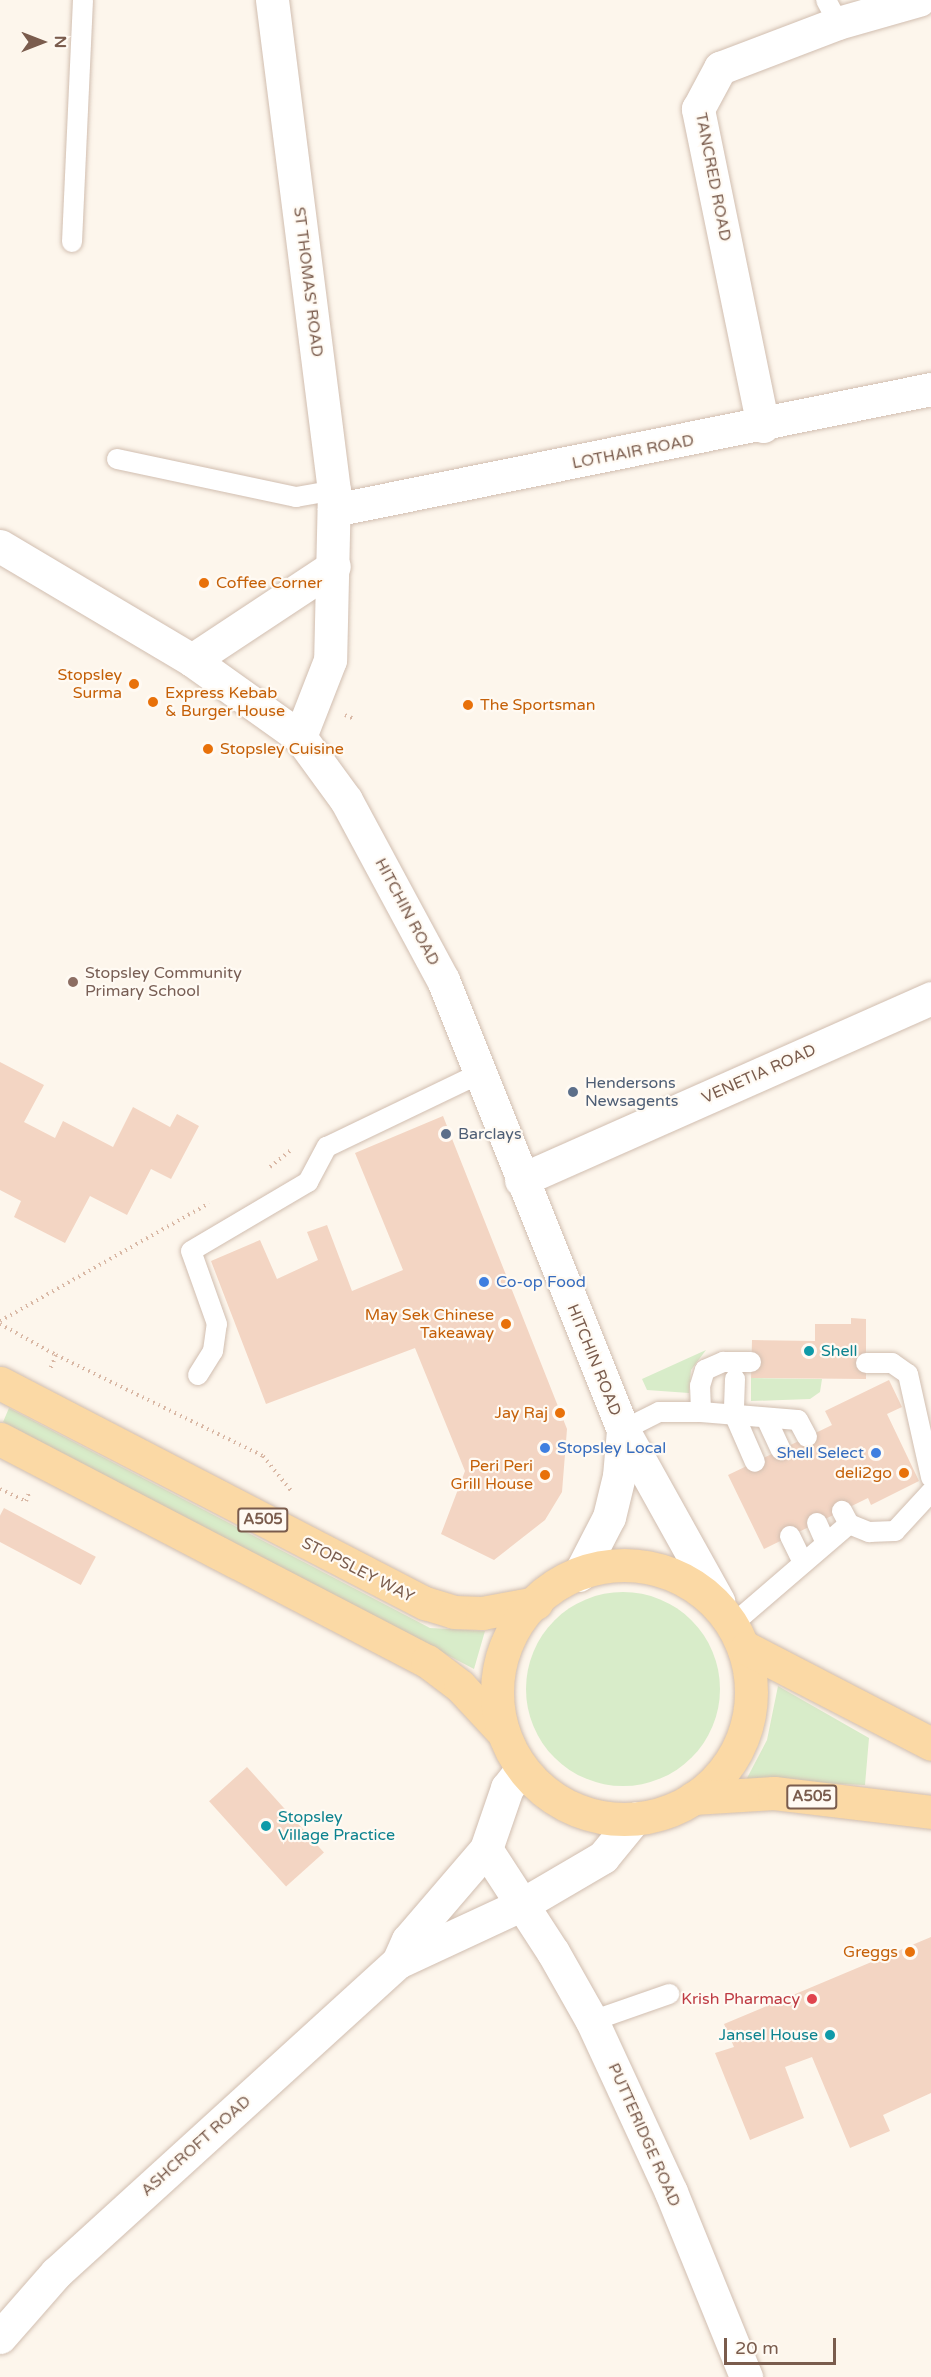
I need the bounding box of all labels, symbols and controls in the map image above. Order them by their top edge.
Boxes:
north arrow [12,12,72,72]
text: N [50,36,70,48]
street label: TANCRED ROAD [691,111,735,243]
street label: ST THOMAS' ROAD [289,206,327,358]
street label: LOTHAIR ROAD [570,431,696,473]
place label: Coffee Corner [216,573,322,593]
marker: Coffee Corner [197,576,211,590]
place label: Stopsley Surma [57,665,122,703]
marker: Stopsley Surma [127,677,141,691]
place label: Express Kebab & Burger House [165,683,285,721]
marker: Express Kebab & Burger House [146,695,160,709]
place label: The Sportsman [480,695,596,715]
marker: The Sportsman [461,698,475,712]
place label: Stopsley Cuisine [220,739,344,759]
marker: Stopsley Cuisine [201,742,215,756]
street label: HITCHIN ROAD [371,855,443,969]
place label: Stopsley Community Primary School [85,963,242,1001]
marker: Stopsley Community Primary School [66,975,80,989]
street label: VENETIA ROAD [699,1040,819,1108]
place label: Hendersons Newsagents [585,1073,678,1111]
marker: Hendersons Newsagents [566,1085,580,1099]
place label: Barclays [458,1124,522,1144]
marker: Barclays [439,1127,453,1141]
place label: Co-op Food [496,1272,586,1292]
marker: Co-op Food [477,1275,491,1289]
street label: HITCHIN ROAD [563,1301,625,1419]
place label: May Sek Chinese Takeaway [365,1305,494,1343]
marker: May Sek Chinese Takeaway [499,1317,513,1331]
place label: Shell [821,1341,857,1361]
marker: Shell [802,1344,816,1358]
place label: Jay Raj [494,1403,548,1423]
marker: Jay Raj [553,1406,567,1420]
place label: Stopsley Local [557,1438,666,1458]
marker: Stopsley Local [538,1441,552,1455]
place label: Shell Select [777,1443,864,1463]
marker: Shell Select [869,1446,883,1460]
place label: Peri Peri Grill House [451,1456,533,1494]
place label: deli2go [835,1463,892,1483]
marker: deli2go [897,1466,911,1480]
marker: Peri Peri Grill House [538,1468,552,1482]
road number: A505 [236,1508,290,1532]
street label: STOPSLEY WAY [299,1533,417,1607]
road number: A505 [785,1785,839,1809]
place label: Stopsley Village Practice [278,1807,395,1845]
marker: Stopsley Village Practice [259,1819,273,1833]
place label: Greggs [843,1942,898,1962]
marker: Greggs [903,1945,917,1959]
place label: Krish Pharmacy [681,1989,800,2009]
marker: Krish Pharmacy [805,1992,819,2006]
place label: Jansel House [719,2025,818,2045]
marker: Jansel House [823,2028,837,2042]
street label: PUTTERIDGE ROAD [604,2060,684,2210]
street label: ASHCROFT ROAD [137,2092,255,2200]
scale bar [727,2326,840,2364]
text: 20 m [735,2337,779,2359]

